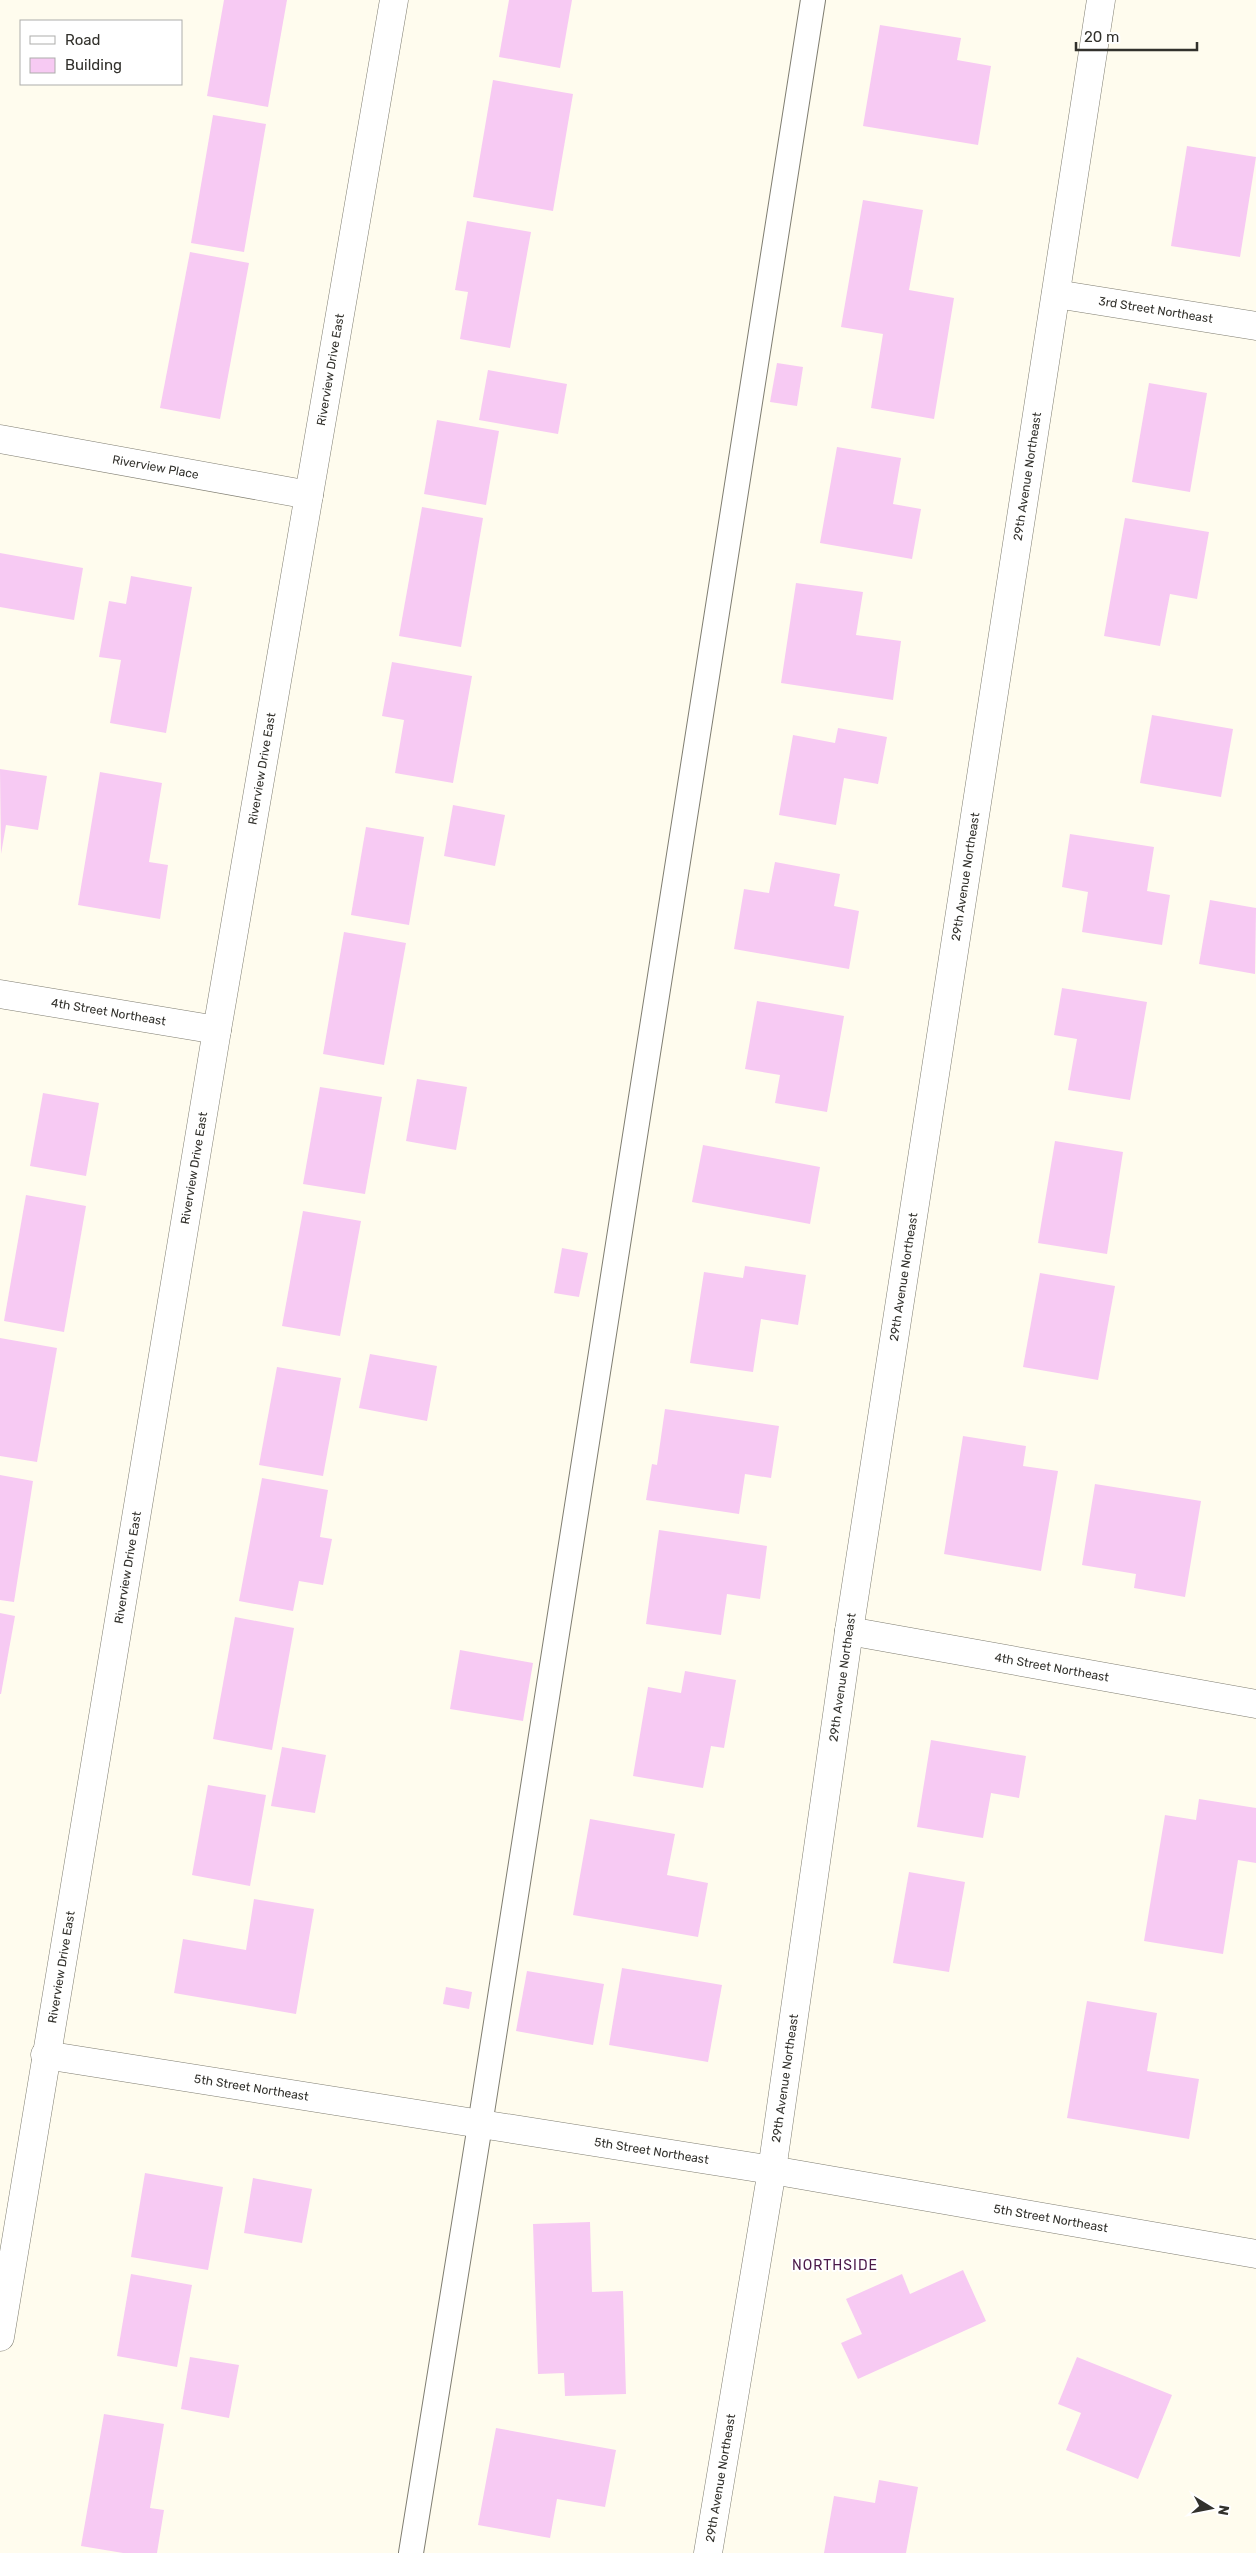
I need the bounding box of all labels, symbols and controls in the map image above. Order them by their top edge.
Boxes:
legend [20,20,182,85]
scale bar [1076,20,1197,52]
text: 20 m [1084,28,1119,46]
text: Road [65,31,101,49]
text: Building [65,56,122,74]
street label: 3rd Street Northeast [1098,294,1214,326]
street label: Riverview Drive East [314,312,347,427]
street label: 29th Avenue Northeast [1011,411,1044,542]
street label: Riverview Place [111,452,200,482]
street label: Riverview Drive East [245,711,278,826]
street label: 29th Avenue Northeast [949,811,982,942]
street label: 4th Street Northeast [50,996,167,1028]
street label: Riverview Drive East [178,1111,210,1225]
street label: 29th Avenue Northeast [887,1211,921,1342]
street label: Riverview Drive East [112,1510,144,1625]
street label: 29th Avenue Northeast [826,1612,859,1743]
street label: 4th Street Northeast [993,1650,1110,1685]
street label: Riverview Drive East [45,1910,78,2024]
street label: 29th Avenue Northeast [769,2013,801,2144]
street label: 5th Street Northeast [193,2072,310,2104]
street label: 5th Street Northeast [593,2135,710,2167]
street label: 5th Street Northeast [993,2202,1109,2235]
district label: NORTHSIDE [792,2257,878,2274]
street label: 29th Avenue Northeast [703,2413,738,2543]
north arrow [1186,2483,1236,2533]
text: N [1214,2504,1233,2517]

